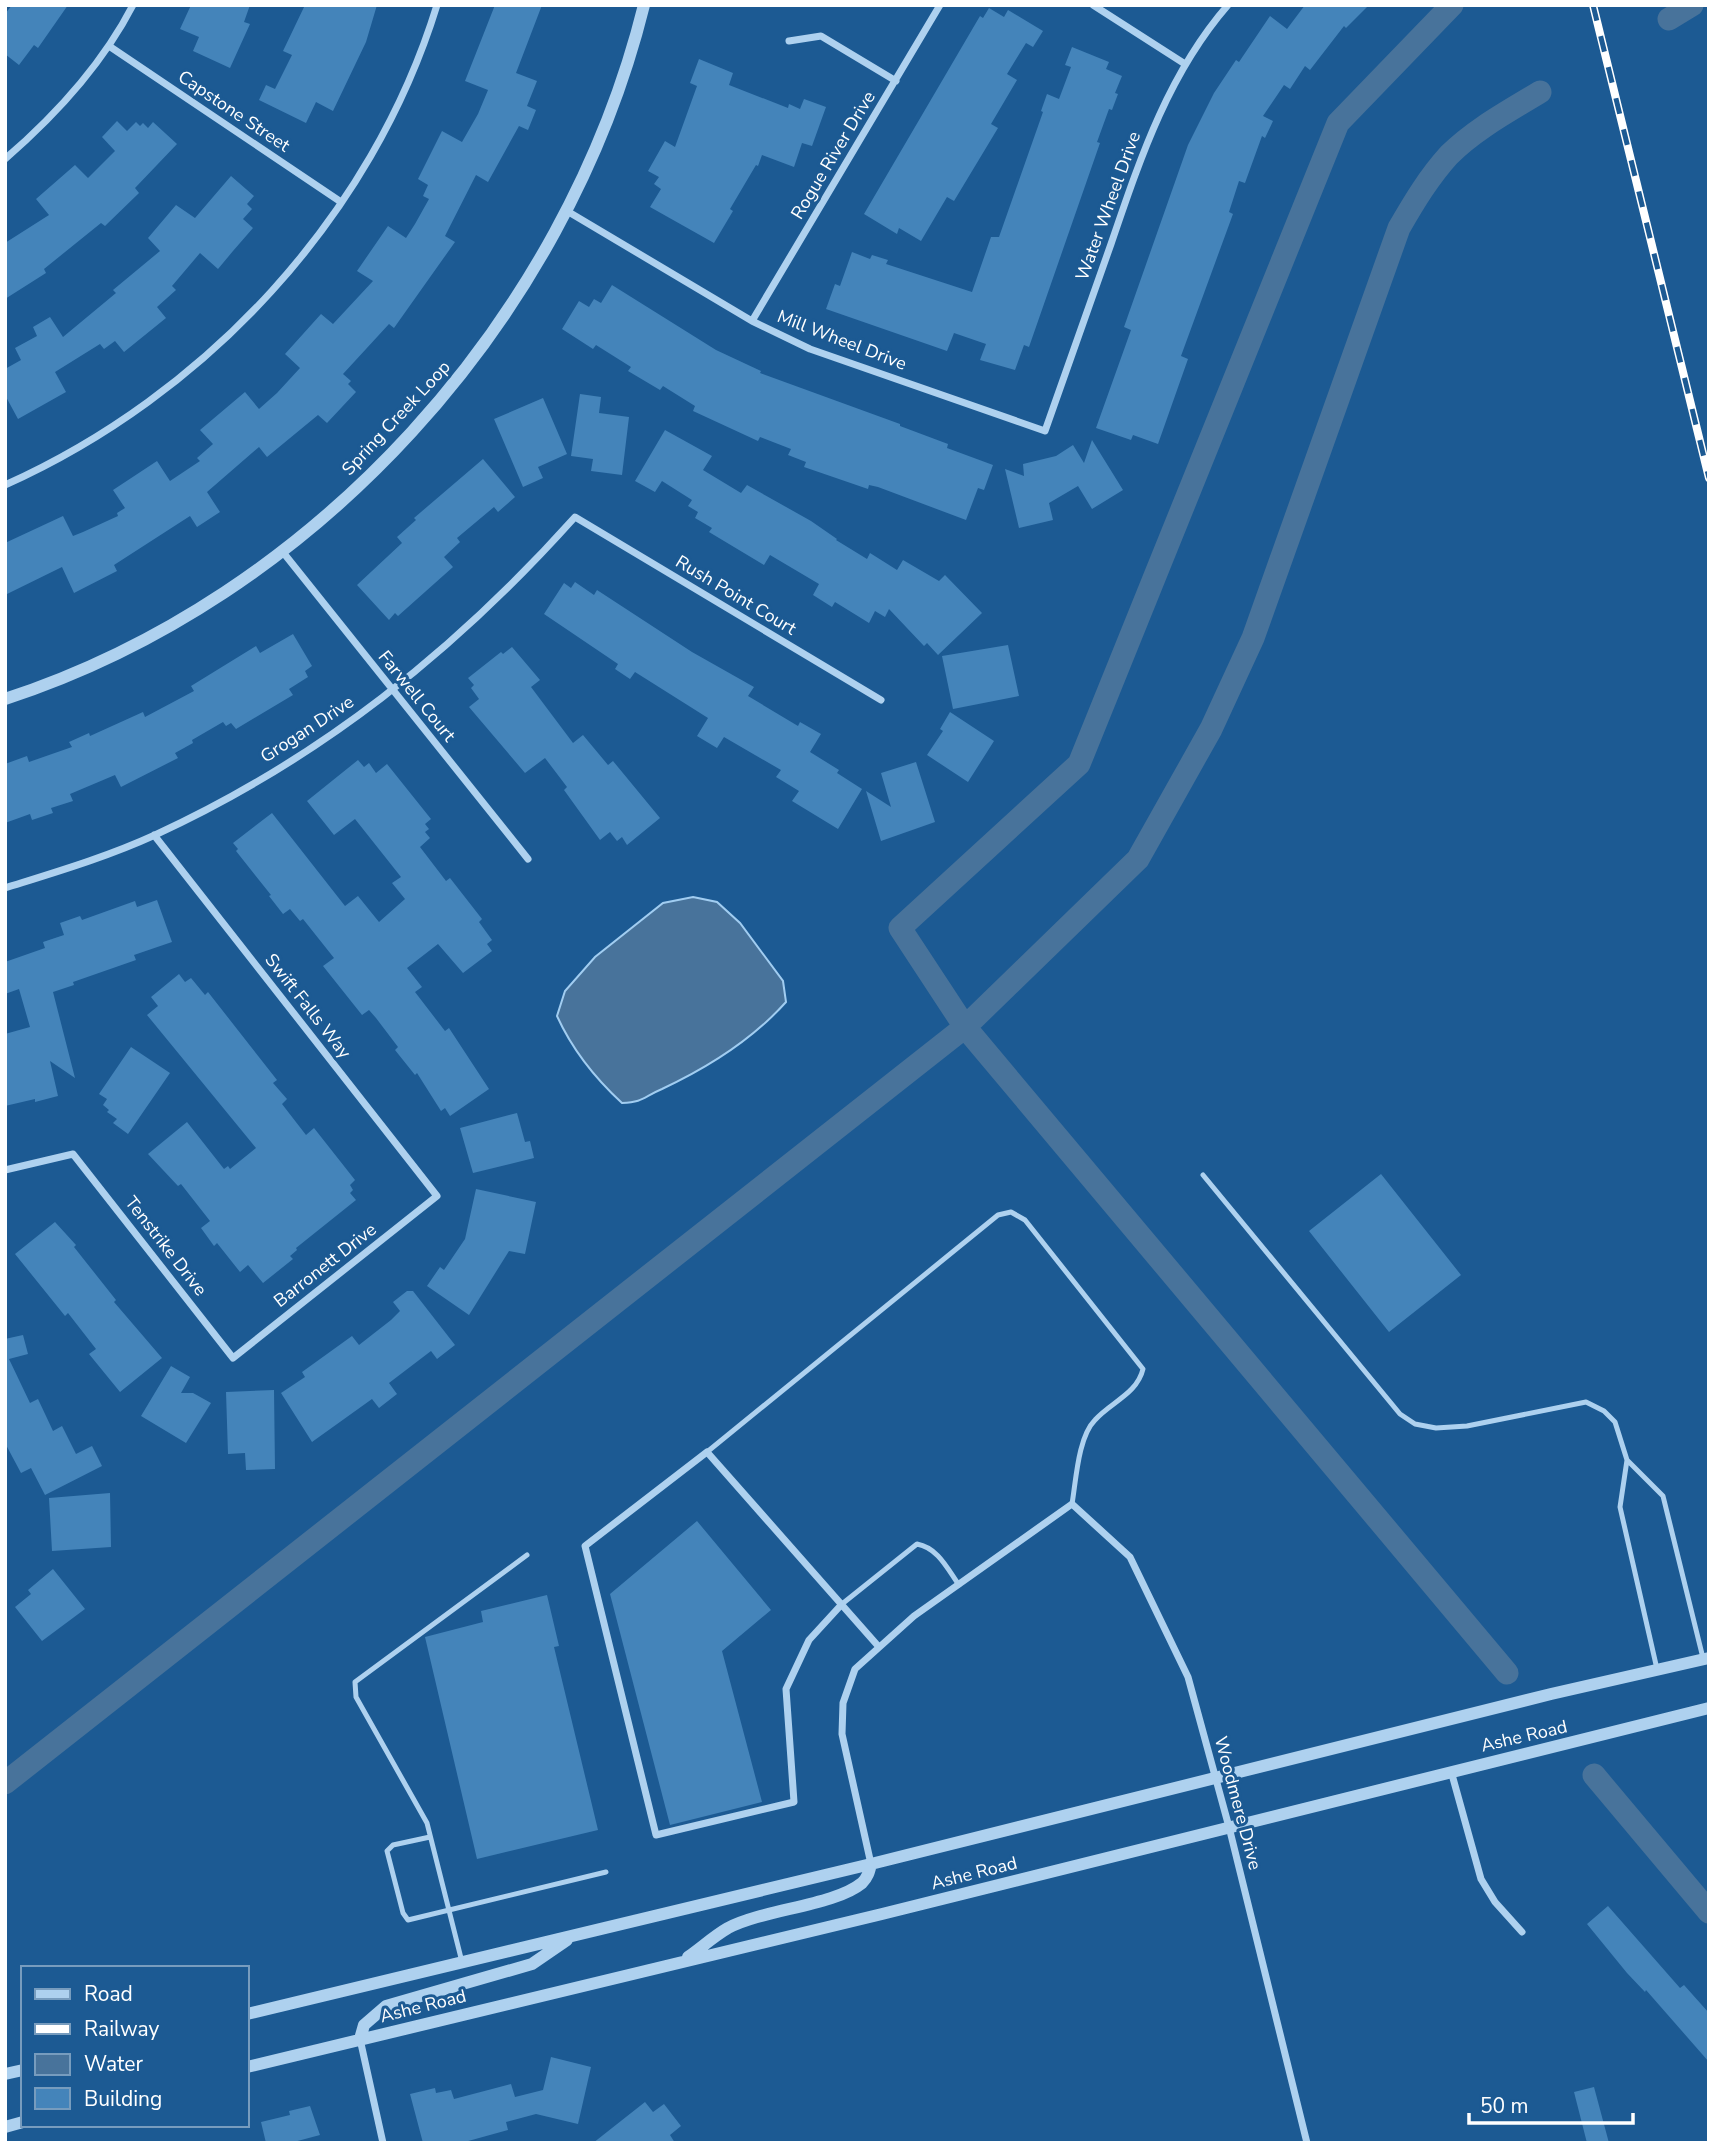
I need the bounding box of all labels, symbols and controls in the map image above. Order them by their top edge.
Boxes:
street label: Capstone Street [173,65,295,158]
street label: Rogue River Drive [785,87,881,223]
street label: Water Wheel Drive [1070,128,1146,284]
street label: Mill Wheel Drive [774,304,910,376]
street label: Spring Creek Loop [336,355,456,481]
street label: Rush Point Court [671,549,801,641]
street label: Farwell Court [373,645,462,747]
street label: Grogan Drive [256,690,358,768]
street label: Swift Falls Way [259,949,357,1064]
street label: Tenstrike Drive [119,1191,213,1301]
street label: Barronett Drive [269,1217,381,1313]
street label: Ashe Road [1478,1714,1570,1758]
street label: Woodmere Drive [1209,1733,1267,1873]
street label: Ashe Road [928,1851,1020,1895]
legend [21,1966,248,2127]
text: Road [84,1980,133,2008]
street label: Ashe Road [377,1984,469,2028]
text: Railway [84,2015,159,2043]
text: Water [84,2050,143,2078]
scale bar [1469,2082,1634,2126]
text: Building [84,2085,162,2113]
text: 50 m [1480,2092,1529,2120]

